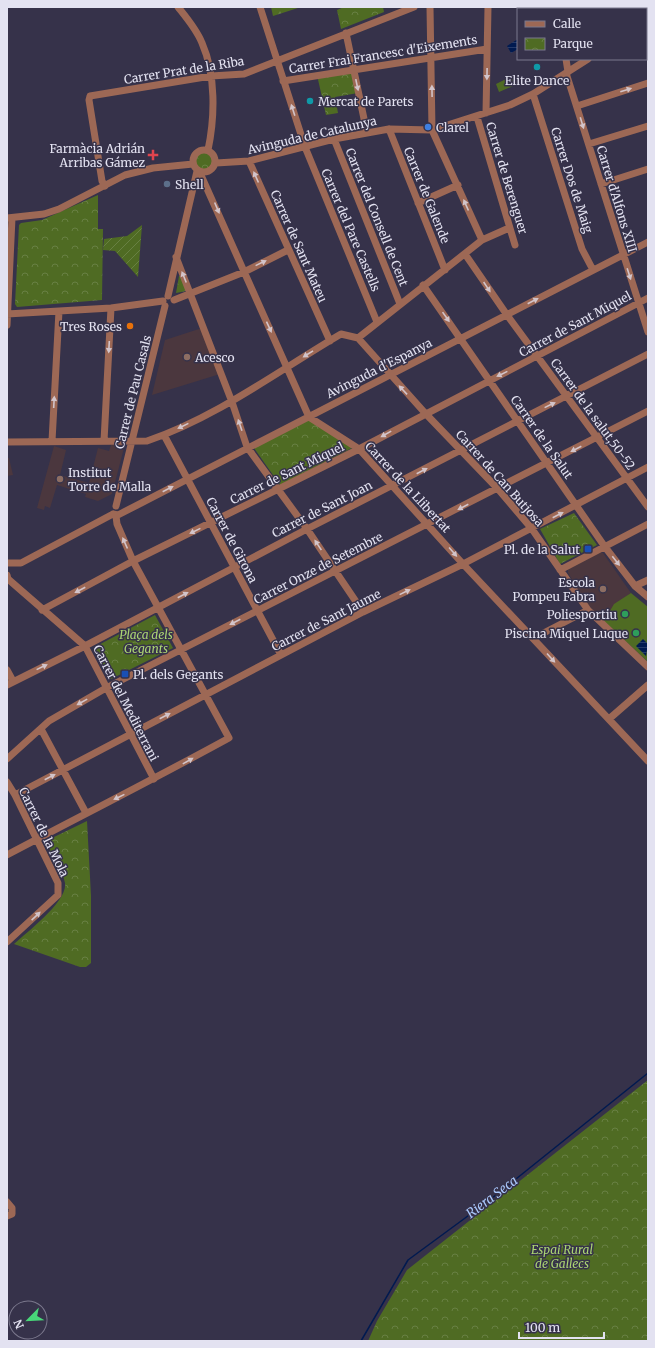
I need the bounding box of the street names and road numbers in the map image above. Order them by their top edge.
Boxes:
street label: Carrer Frai Francesc d'Eixements [288,32,478,76]
street label: Carrer Prat de la Riba [123,53,246,87]
street label: Avinguda de Catalunya [245,113,378,157]
street label: Carrer de Berenguer [483,120,531,236]
street label: Carrer Dos de Maig [548,125,596,235]
street label: Carrer d'Alfons XIII [594,144,640,254]
street label: Carrer de Galende [401,145,453,245]
street label: Carrer del Consell de Cent [342,146,412,288]
street label: Carrer del Pare Castells [318,166,384,294]
street label: Carrer de Sant Mateu [267,187,331,305]
street label: Carrer de Sant Miquel [516,288,634,360]
street label: Carrer de Pau Casals [112,333,154,450]
street label: Avinguda d'Espanya [323,335,435,402]
street label: Carrer de la salut,50-52 [548,356,638,472]
street label: Carrer de la Salut [508,392,577,482]
street label: Carrer de Can Butjosa [453,427,548,530]
street label: Carrer de la Llibertat [362,438,454,536]
street label: Carrer de Sant Miquel [227,439,347,507]
street label: Carrer de Sant Joan [269,477,375,541]
street label: Carrer de Girona [203,495,261,586]
street label: Carrer Onze de Setembre [251,529,385,607]
street label: Carrer de Sant Jaume [269,586,383,654]
street label: Carrer del Mediterrani [90,642,162,764]
street label: Carrer de la Mola [16,785,72,880]

